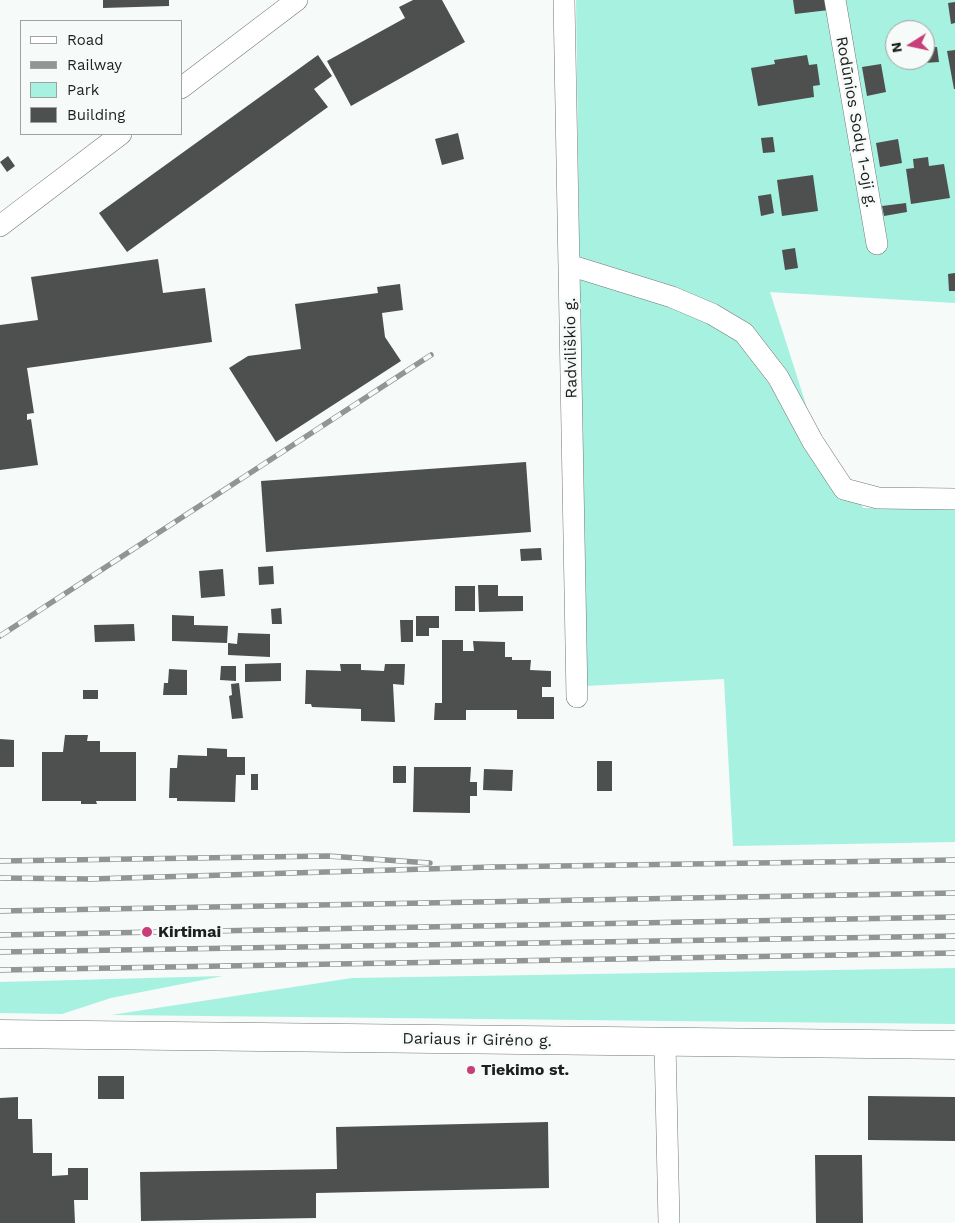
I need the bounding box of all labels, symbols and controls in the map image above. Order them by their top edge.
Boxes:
legend [20,20,182,135]
north arrow [885,20,935,70]
text: Road [67,31,104,49]
street label: Rodūnios Sodų 1-oji g. [831,35,881,209]
text: N [887,41,905,54]
text: Railway [67,56,122,74]
text: Park [67,81,99,99]
text: Building [67,106,125,124]
street label: Radviliškio g. [561,297,581,399]
place label: Kirtimai [158,922,221,942]
marker: Kirtimai [140,925,154,939]
street label: Dariaus ir Girėno g. [402,1029,552,1051]
place label: Tiekimo st. [481,1060,569,1080]
marker: Tiekimo st. [465,1064,477,1076]

